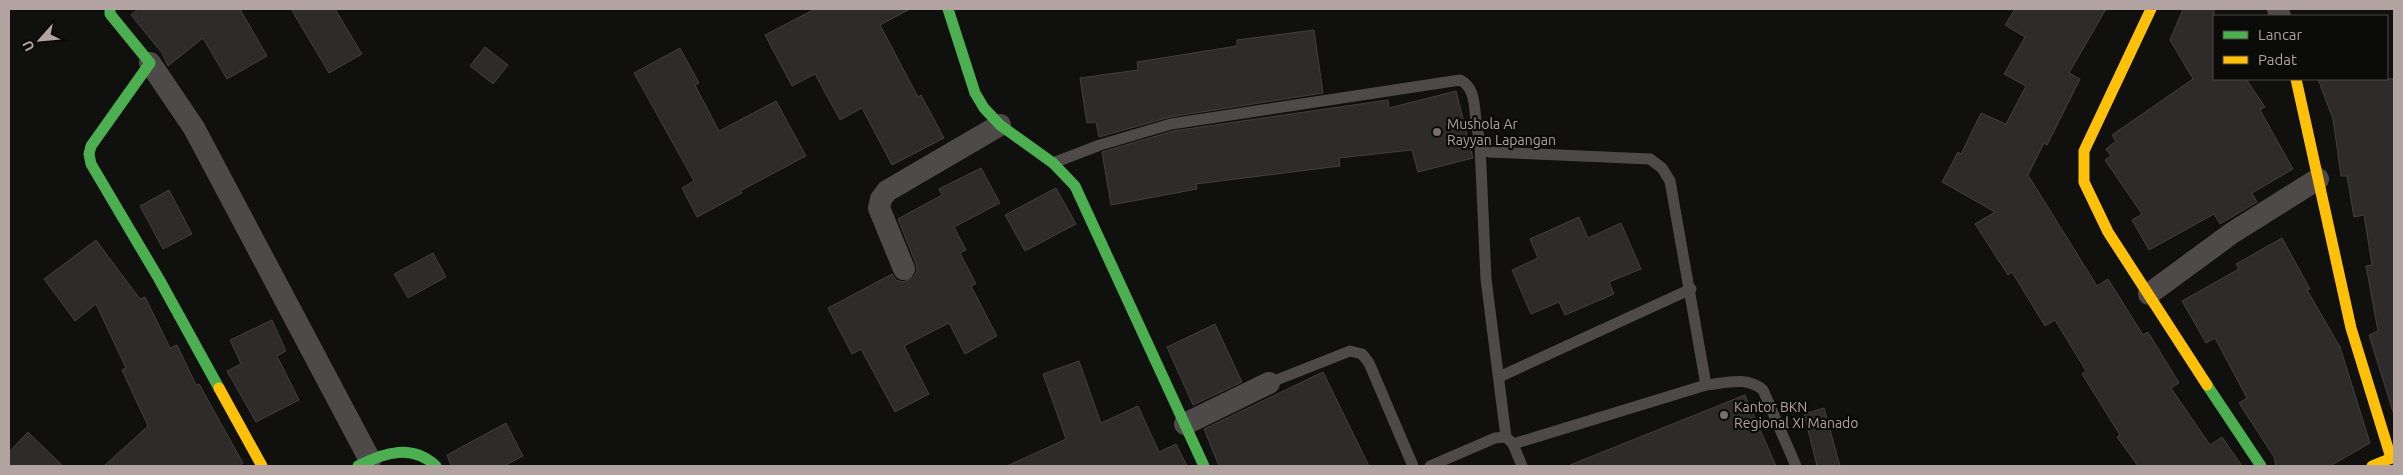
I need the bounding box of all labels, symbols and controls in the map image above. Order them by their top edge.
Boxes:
north arrow [15,15,65,65]
legend [2213,15,2388,80]
text: Lancar [2258,26,2303,43]
text: U [19,38,38,54]
text: Padat [2258,51,2297,68]
place label: Mushola Ar Rayyan Lapangan [1447,116,1556,148]
marker: Mushola Ar Rayyan Lapangan [1431,126,1443,138]
place label: Kantor BKN Regional XI Manado [1734,399,1858,431]
marker: Kantor BKN Regional XI Manado [1718,409,1730,421]

